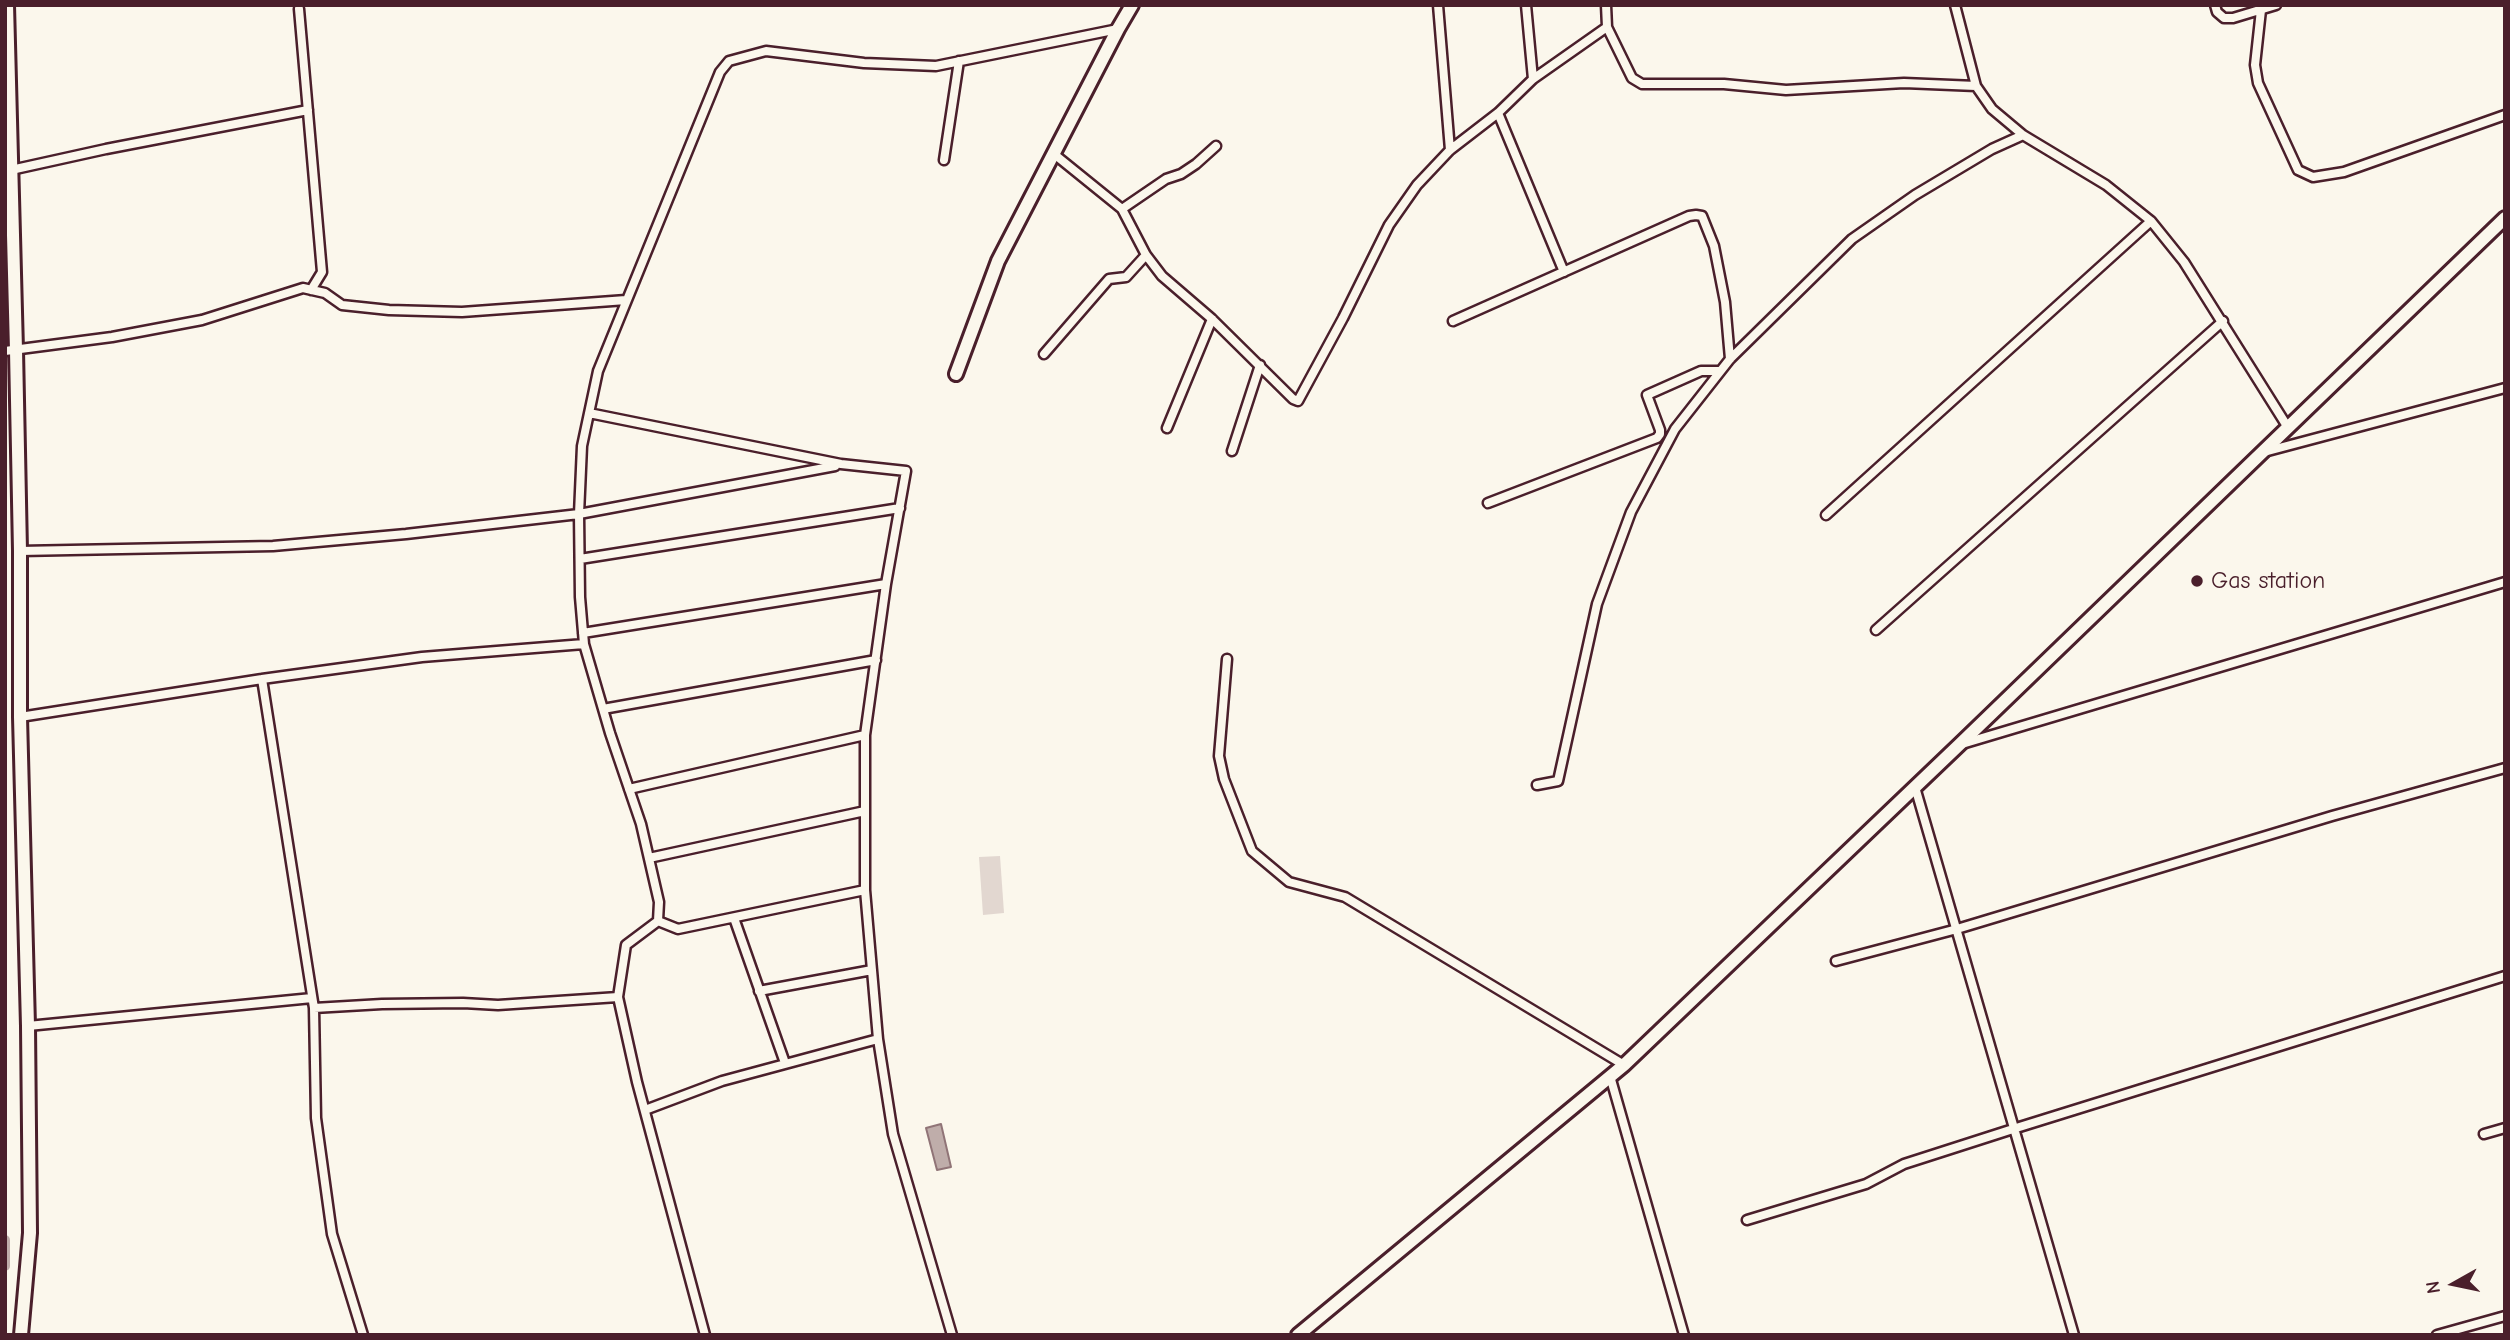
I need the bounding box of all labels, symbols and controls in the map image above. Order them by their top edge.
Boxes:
place label: Gas station [2211,567,2325,595]
marker: Gas station [2189,573,2205,589]
north arrow [2419,1249,2489,1319]
text: N [2421,1279,2445,1295]

